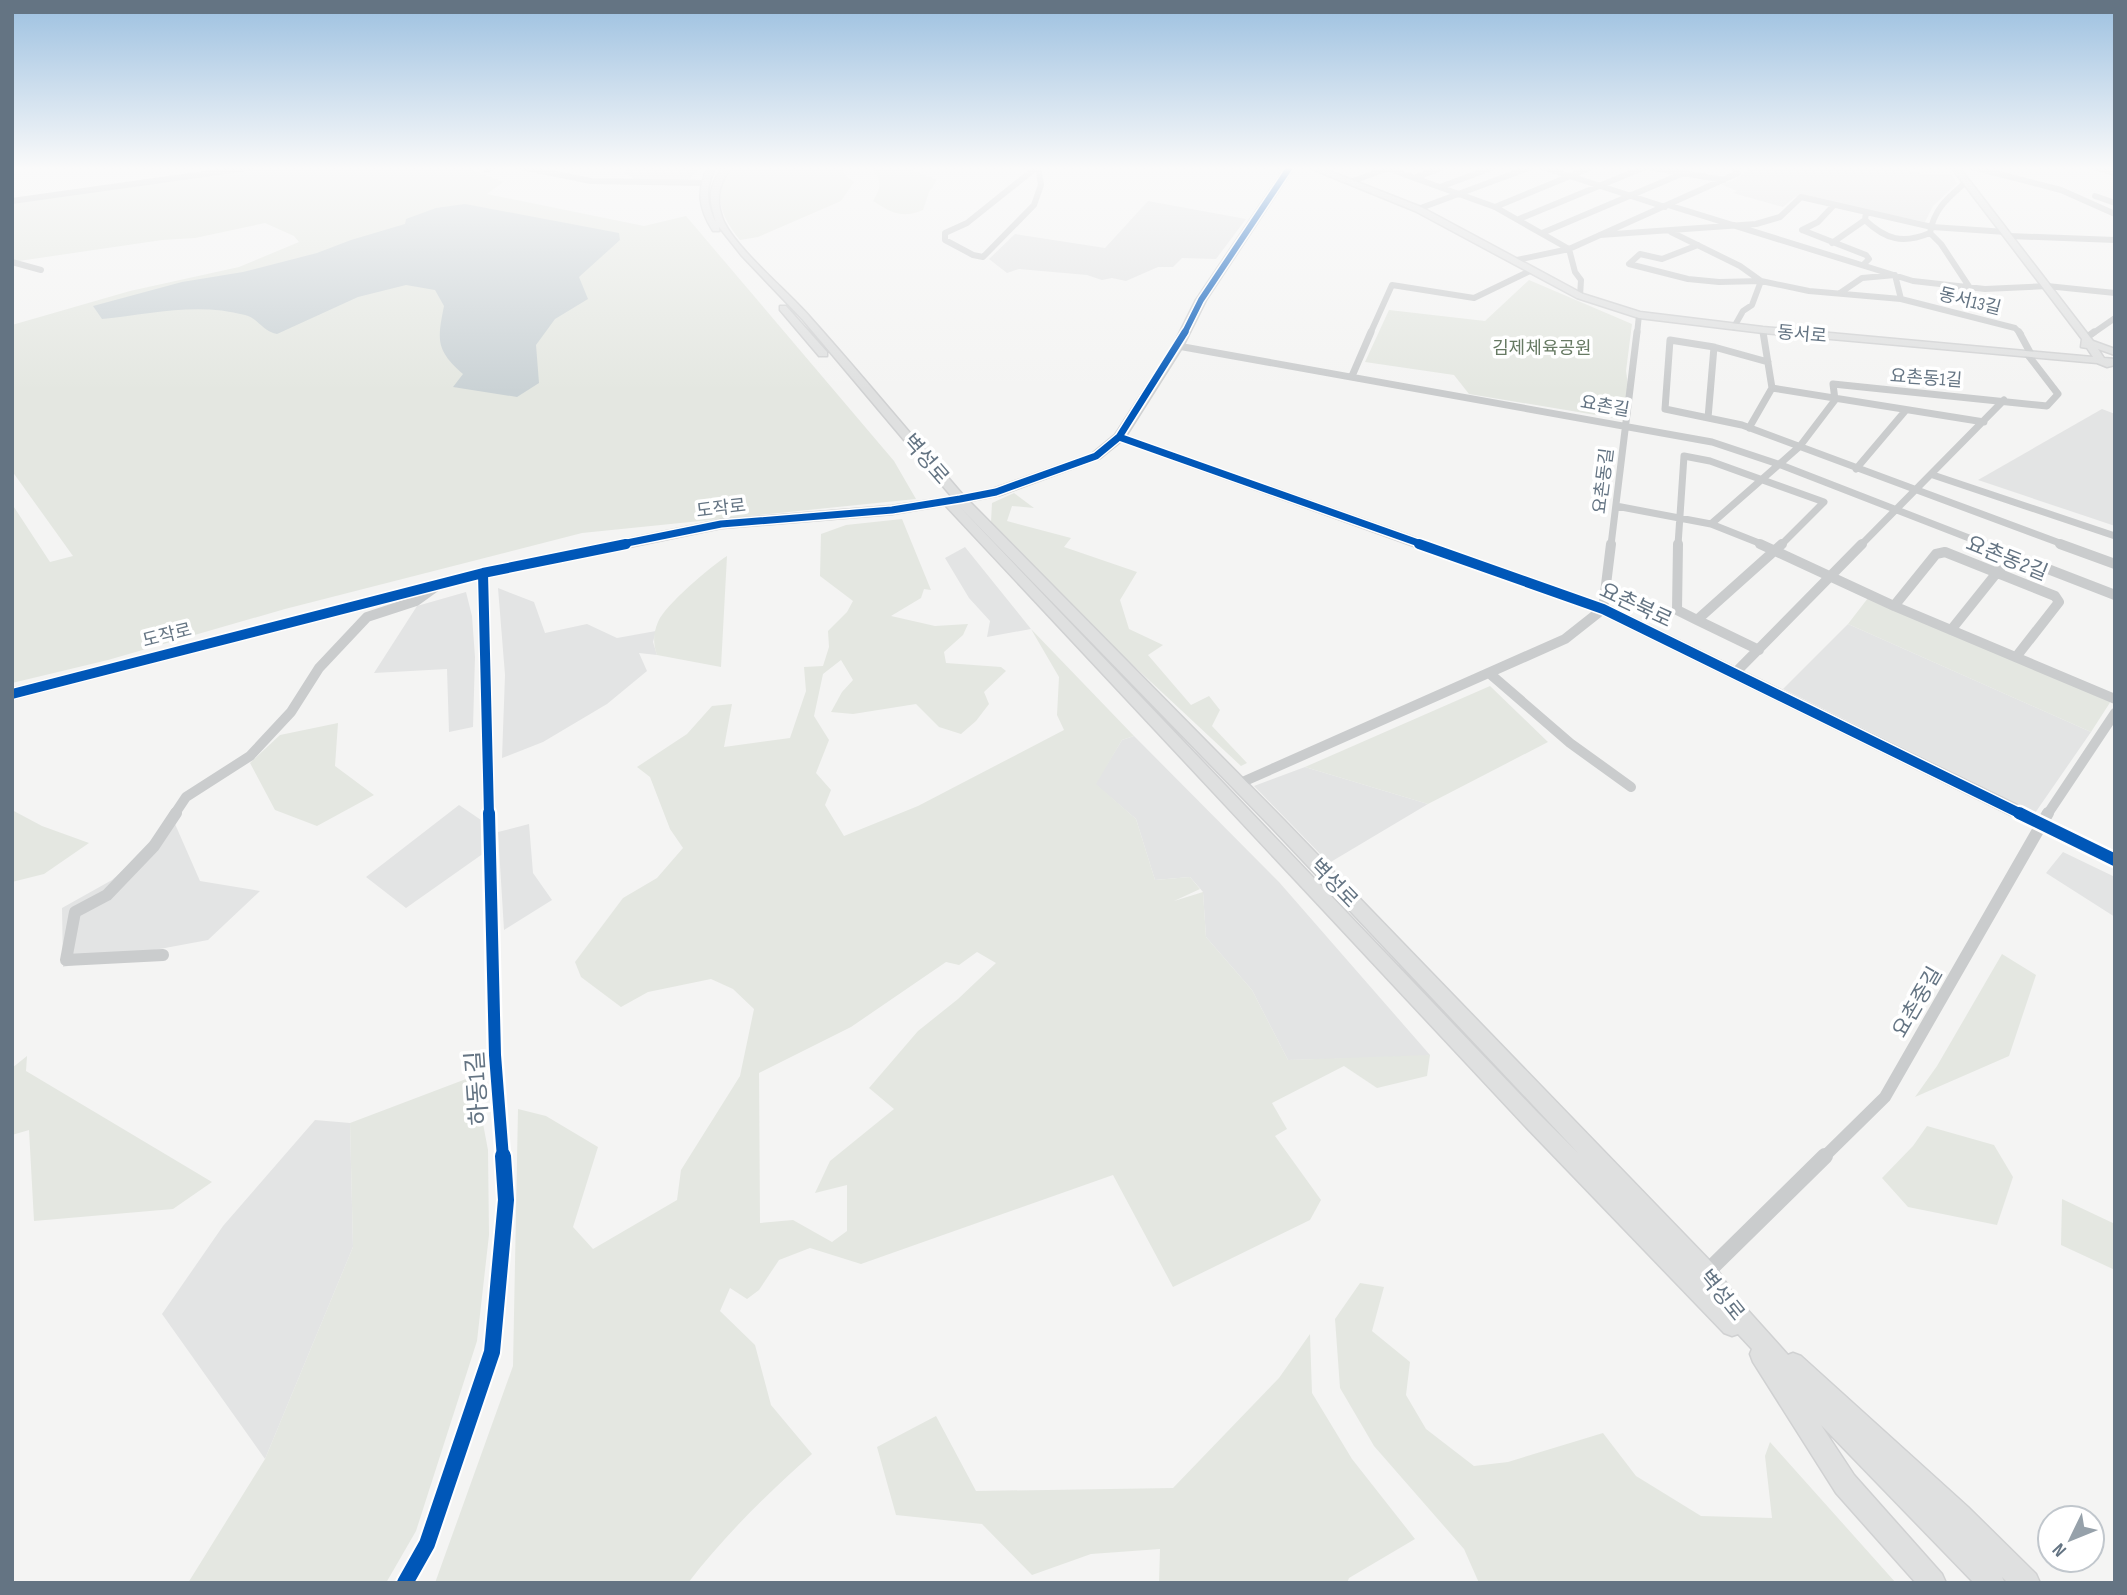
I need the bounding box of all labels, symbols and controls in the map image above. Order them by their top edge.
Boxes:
street label: 동서13길 [1937,284,2003,319]
street label: 동서로 [1776,322,1828,347]
park label: 김제체육공원 [1492,338,1592,359]
street label: 요촌동1길 [1889,365,1963,392]
street label: 요촌길 [1579,392,1631,421]
street label: 벽성로 [897,429,954,489]
street label: 요촌동길 [1589,447,1618,515]
street label: 도작로 [695,495,747,522]
street label: 요촌동2길 [1962,531,2051,586]
street label: 요촌북로 [1595,578,1676,633]
street label: 도작로 [140,619,194,652]
street label: 벽성로 [1305,854,1363,913]
street label: 요촌중길 [1887,963,1948,1042]
street label: 하동1길 [460,1050,495,1126]
street label: 벽성로 [1694,1265,1750,1326]
north arrow [2036,1504,2106,1574]
text: N [2048,1538,2072,1561]

